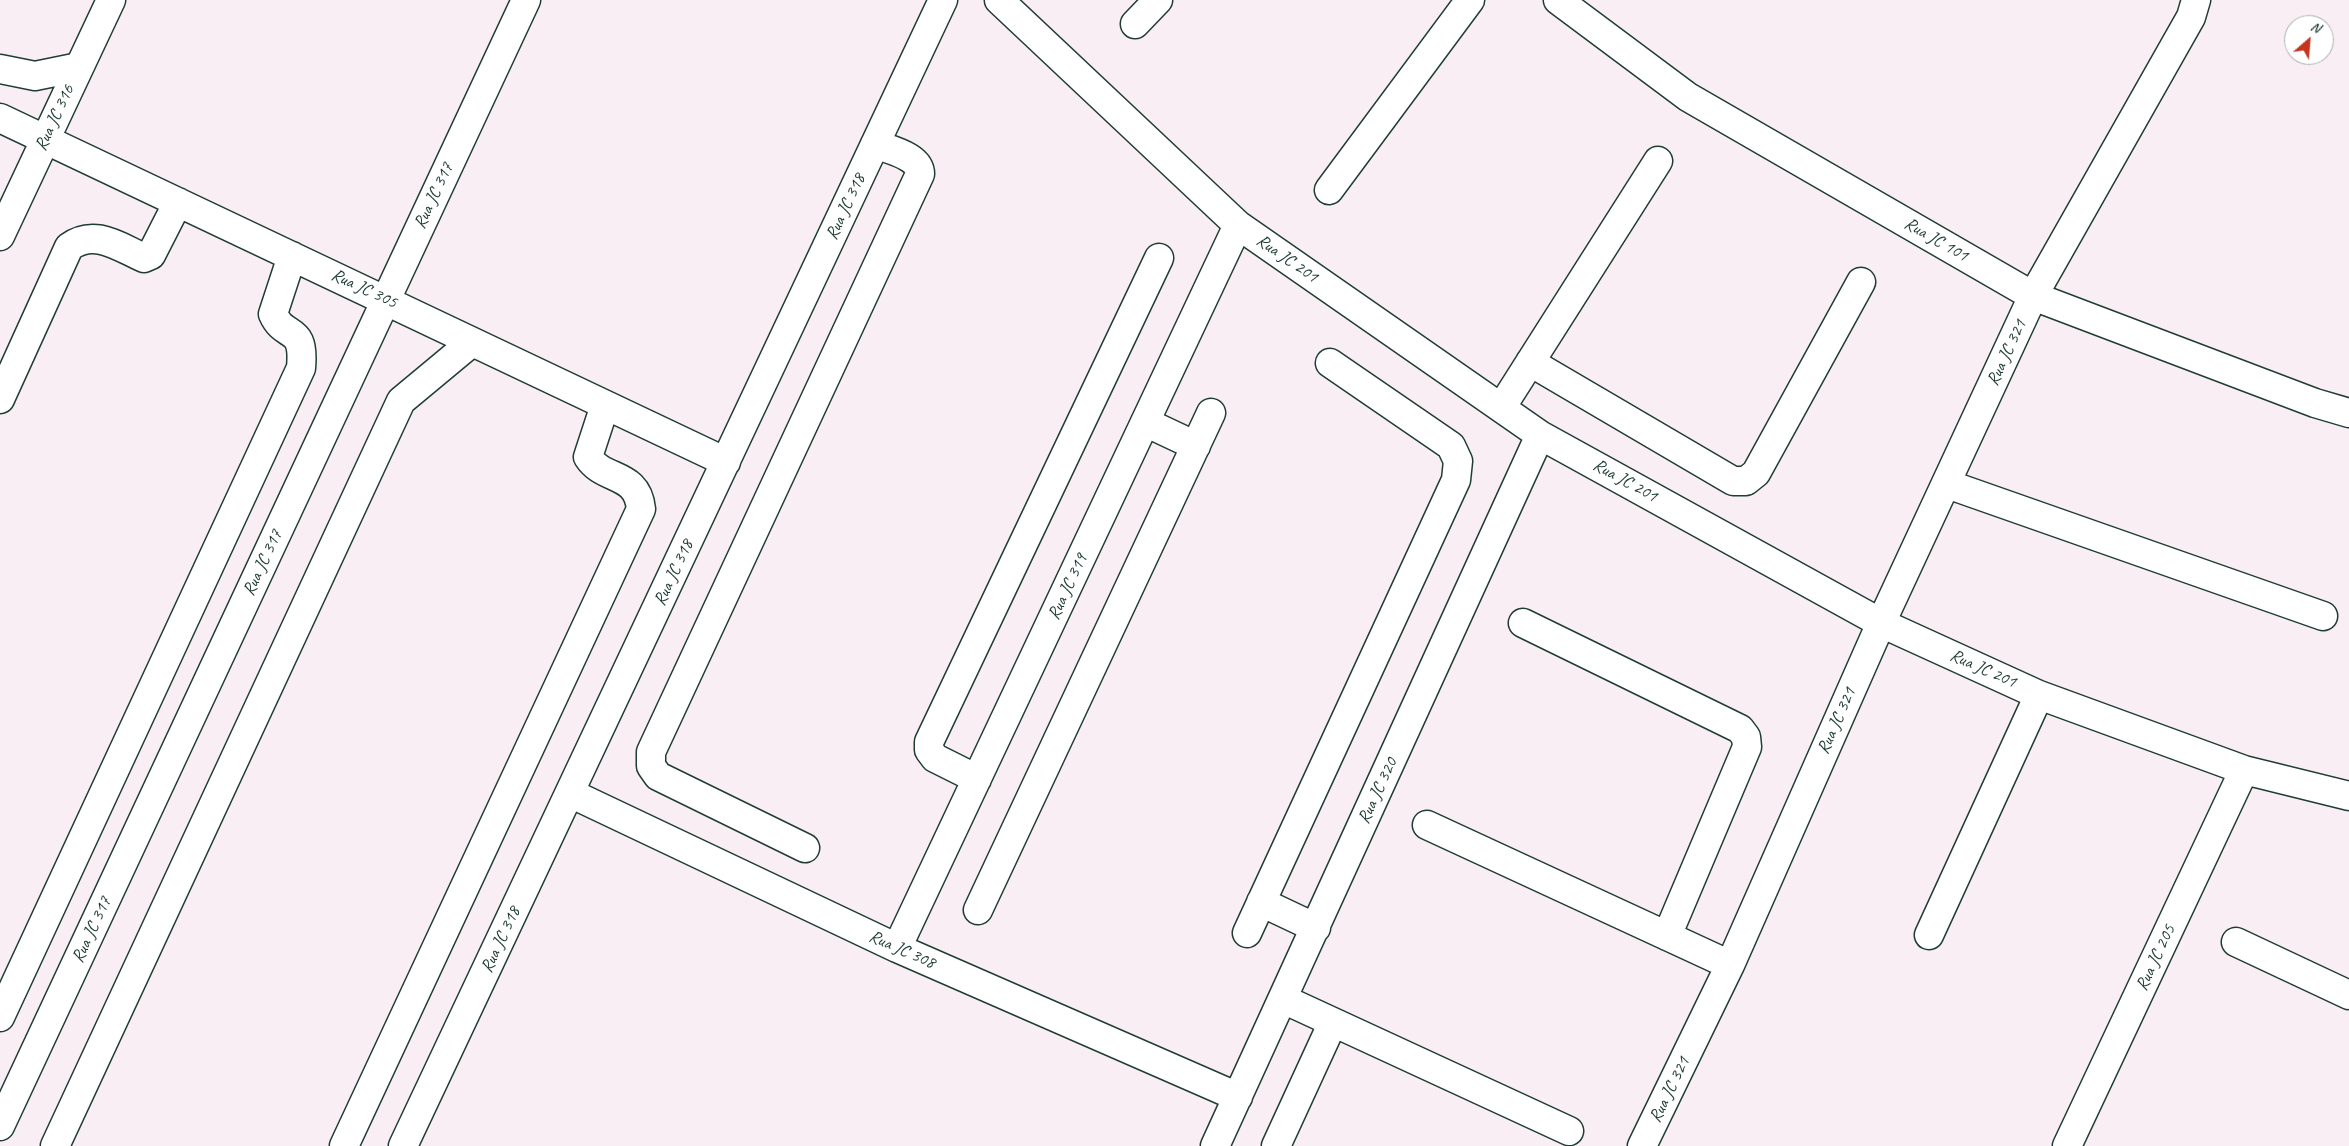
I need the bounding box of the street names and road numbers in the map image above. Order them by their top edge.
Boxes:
street label: Rua JC 316 [30,82,80,154]
street label: Rua JC 317 [409,160,459,232]
street label: Rua JC 318 [821,171,871,243]
street label: Rua JC 101 [1900,213,1972,267]
street label: Rua JC 201 [1252,230,1322,288]
street label: Rua JC 305 [328,264,400,314]
street label: Rua JC 321 [1982,317,2032,389]
street label: Rua JC 201 [1589,455,1661,507]
street label: Rua JC 317 [238,527,288,599]
street label: Rua JC 318 [649,537,699,609]
street label: Rua JC 319 [1043,551,1093,623]
street label: Rua JC 201 [1947,645,2019,693]
street label: Rua JC 321 [1813,685,1861,757]
street label: Rua JC 320 [1353,755,1403,827]
street label: Rua JC 317 [67,894,117,966]
street label: Rua JC 318 [476,904,526,976]
street label: Rua JC 205 [2131,922,2181,994]
street label: Rua JC 308 [866,926,938,974]
street label: Rua JC 321 [1645,1054,1695,1126]

